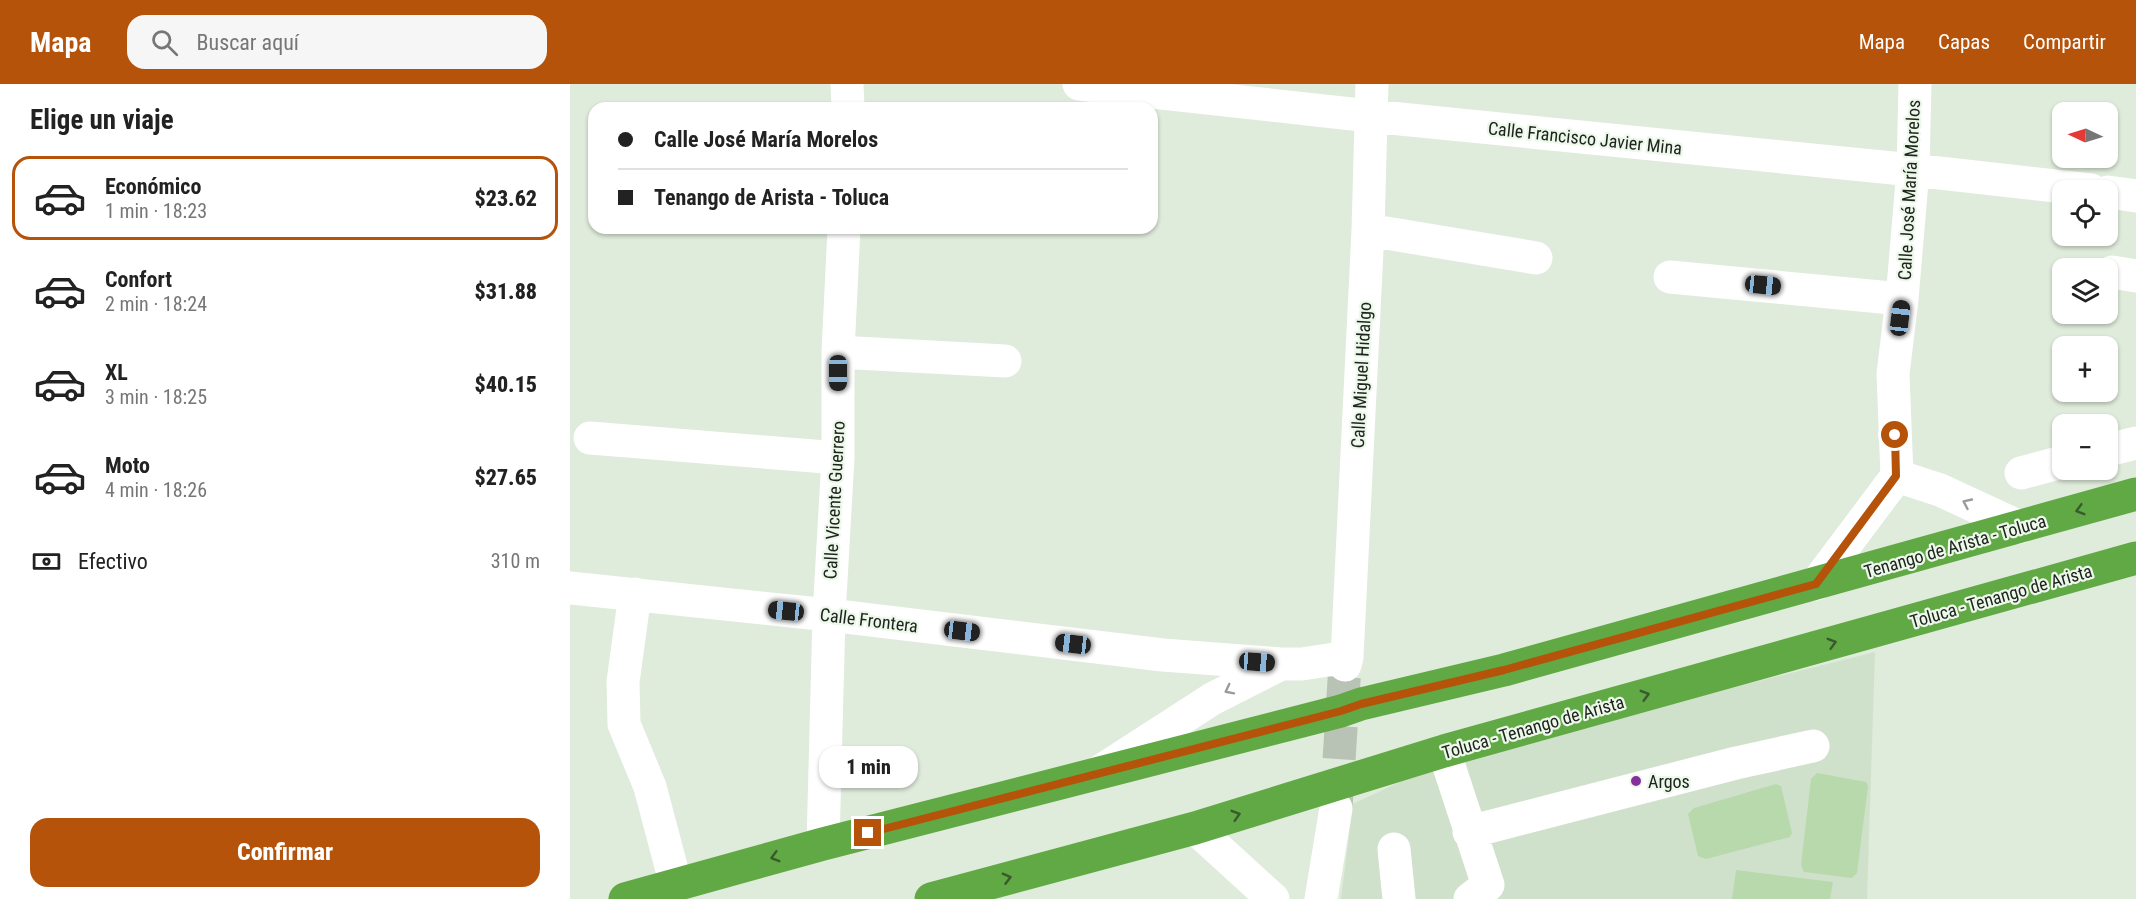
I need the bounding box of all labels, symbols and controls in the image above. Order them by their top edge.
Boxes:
search box [127,15,547,69]
text: Mapa [30,26,91,59]
icon: search [148,26,181,59]
text: Buscar aquí [196,30,299,55]
text: Mapa [1859,30,1905,54]
text: Capas [1938,30,1990,54]
text: Compartir [2023,30,2106,54]
street label: Calle José María Morelos [1894,99,1924,281]
north arrow [2052,102,2118,168]
map controls [2052,102,2118,480]
text: Elige un viaje [30,104,174,136]
street label: Calle Francisco Javier Mina [1487,117,1683,159]
text: Calle José María Morelos [654,127,878,152]
icon: car [33,171,87,225]
text: Económico [105,174,201,199]
button: locate [2052,180,2118,246]
text: Tenango de Arista - Toluca [654,185,889,210]
text: $23.62 [475,186,537,211]
text: 1 min · 18:23 [105,199,207,223]
button: layers [2052,258,2118,324]
icon: car [33,264,87,318]
text: Confort [105,267,172,292]
car [1744,274,1782,296]
text: $31.88 [475,279,537,304]
text: 2 min · 18:24 [105,292,207,316]
car [1889,299,1911,337]
street label: Calle Miguel Hidalgo [1347,301,1375,449]
button: + [2052,336,2118,402]
car [829,355,847,391]
icon: car [33,357,87,411]
text: XL [105,360,128,385]
text: $40.15 [475,372,537,397]
text: 3 min · 18:25 [105,385,207,409]
button: − [2052,414,2118,480]
street label: Calle Vicente Guerrero [819,420,849,580]
route start [1881,421,1908,448]
icon: car [33,450,87,504]
text: Moto [105,453,150,478]
text: $27.65 [475,465,537,490]
text: 4 min · 18:26 [105,478,207,502]
one-way arrow [1963,498,1974,510]
one-way arrow [2075,503,2085,516]
street label: Tenango de Arista - Toluca [1862,510,2048,582]
icon: cash [30,545,63,578]
text: Efectivo [78,549,148,574]
text: 310 m [491,549,540,573]
street label: Toluca - Tenango de Arista [1908,560,2094,632]
car [767,600,805,622]
street label: Calle Frontera [819,604,919,636]
car [943,620,981,642]
car [1054,633,1092,655]
one-way arrow [1826,638,1837,650]
car [1238,652,1276,672]
one-way arrow [1224,683,1235,694]
one-way arrow [1639,690,1649,702]
street label: Toluca - Tenango de Arista [1440,691,1626,763]
callout: 1 min [818,746,918,788]
text: 1 min [846,755,891,779]
place label: Argos [1648,771,1690,792]
marker: Argos [1629,774,1643,788]
one-way arrow [1230,810,1241,822]
button: Confirmar [30,818,540,887]
route end [854,819,881,846]
one-way arrow [770,850,780,863]
one-way arrow [1002,873,1012,886]

